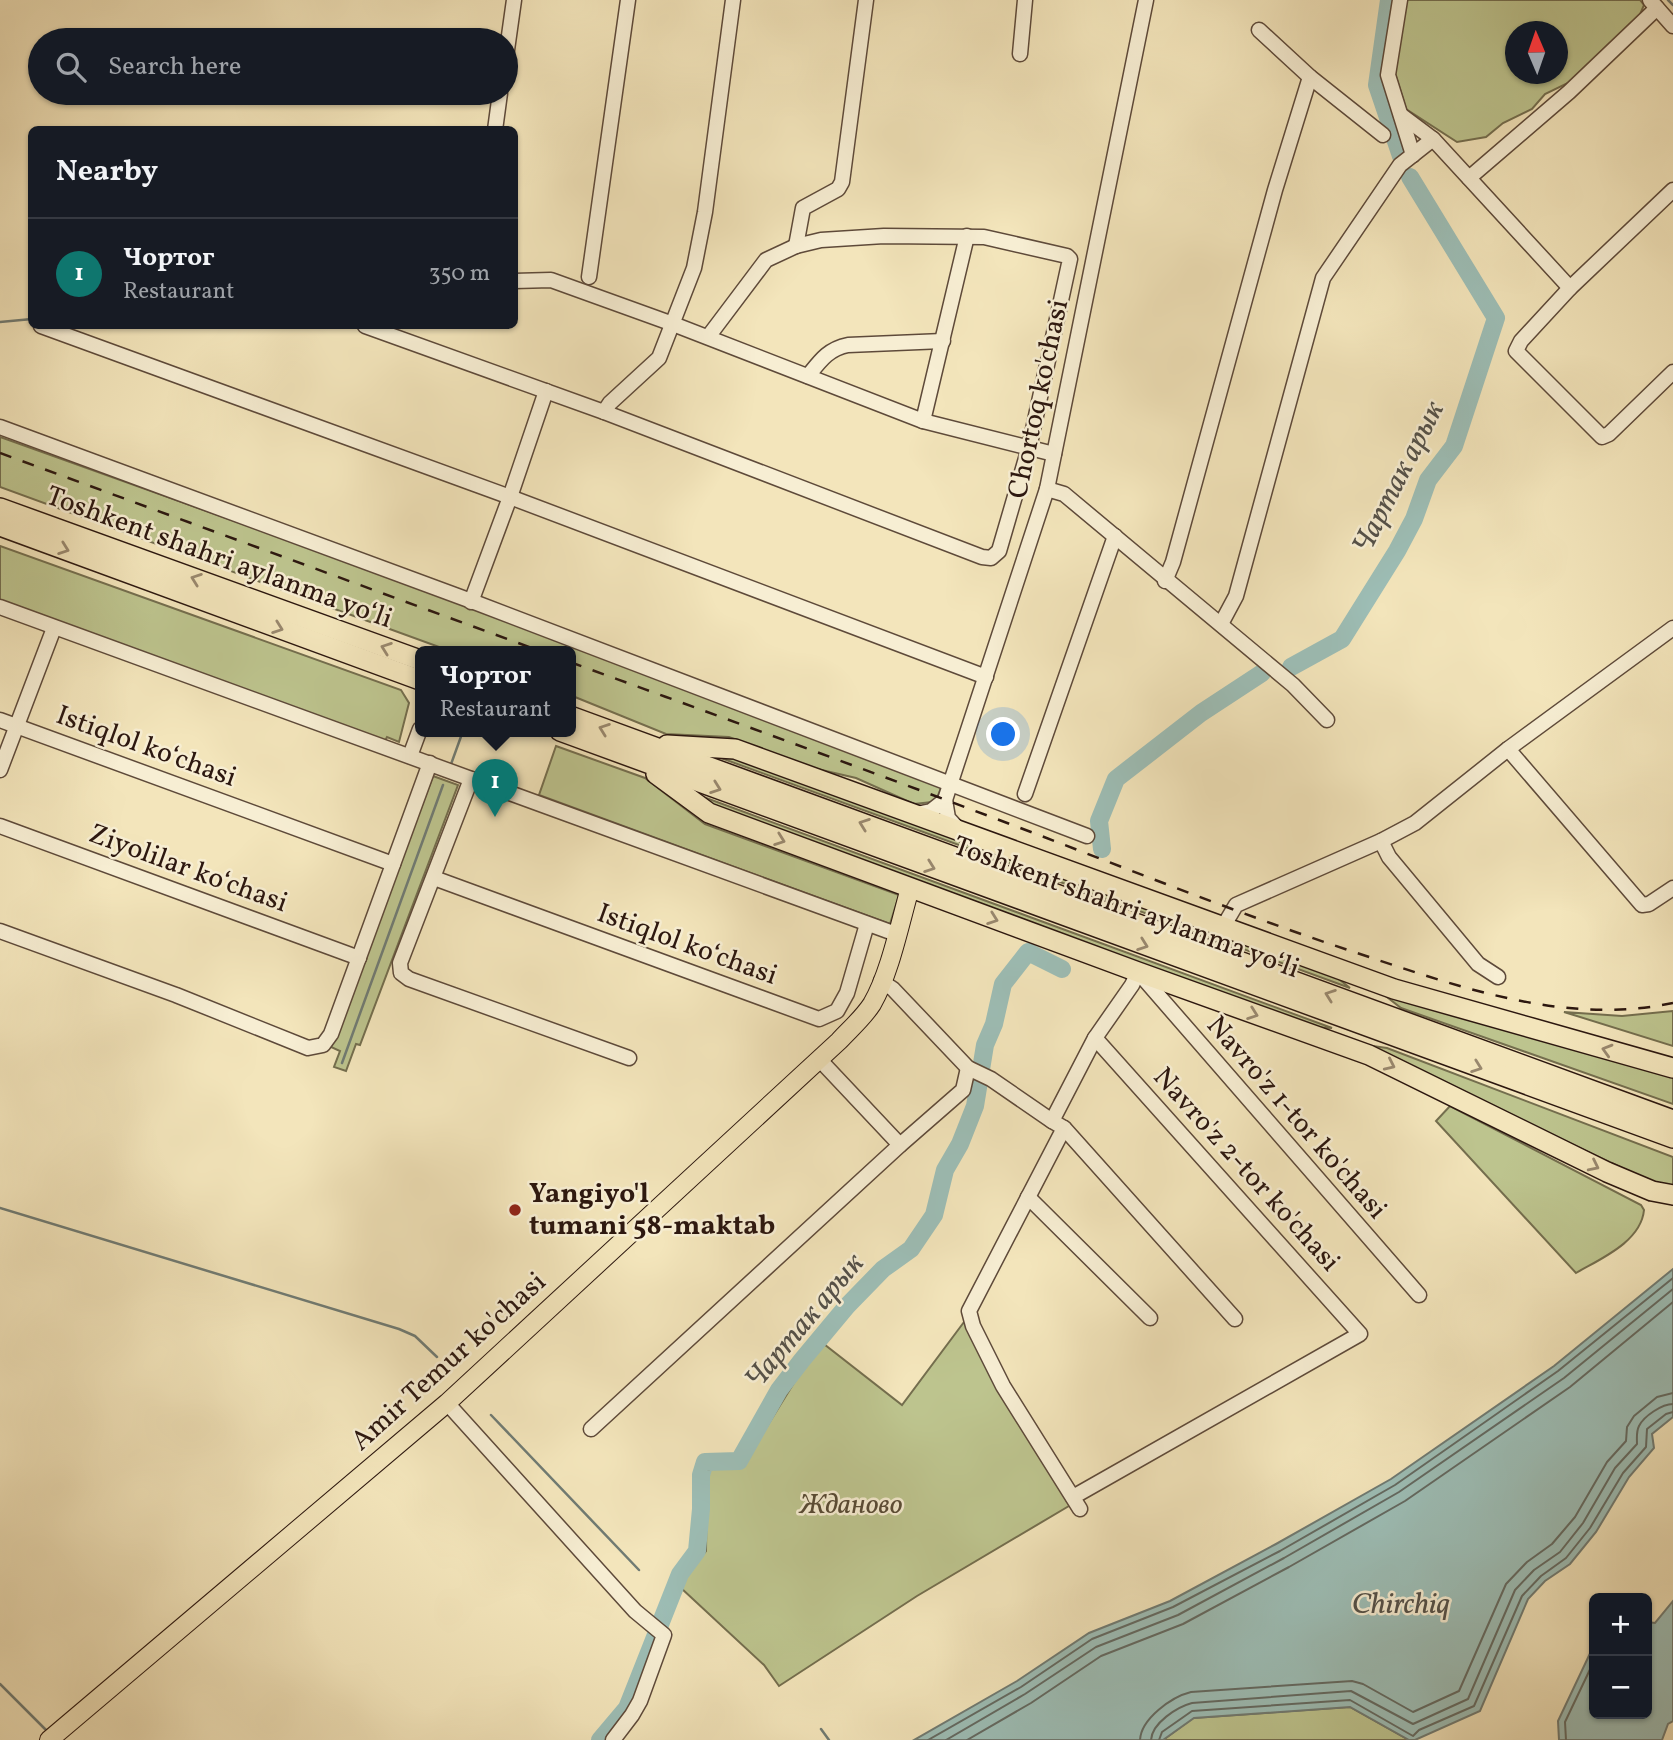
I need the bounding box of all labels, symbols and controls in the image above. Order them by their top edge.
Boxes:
north arrow [1505,21,1568,84]
search box [28,28,518,105]
icon: search [52,48,90,86]
text: Search here [108,49,241,85]
text: Nearby [56,151,158,193]
text: Чортог [123,240,215,276]
text: 1 [74,258,84,290]
text: 350 m [429,258,490,290]
text: Restaurant [123,276,234,308]
street label: Chortoq ko'chasi [999,296,1079,502]
water label: Чартак арык [1343,394,1456,562]
street label: Toshkent shahri aylanma yoʻli [40,477,398,639]
one-way arrow [58,541,70,555]
one-way arrow [190,573,202,587]
one-way arrow [271,619,283,633]
one-way arrow [380,642,392,656]
popup [415,646,576,737]
text: Чортог [440,658,531,694]
text: Restaurant [440,694,551,726]
street label: Istiqlol koʻchasi [50,696,242,798]
your location [986,717,1020,751]
one-way arrow [598,723,611,737]
pin: 1 [472,759,518,817]
one-way arrow [709,780,721,794]
street label: Ziyolilar koʻchasi [83,815,293,923]
one-way arrow [858,818,870,832]
street label: Toshkent shahri aylanma yoʻli [947,827,1305,989]
one-way arrow [774,831,786,845]
one-way arrow [923,858,935,872]
street label: Istiqlol koʻchasi [591,894,783,996]
one-way arrow [987,911,999,925]
one-way arrow [1137,936,1149,950]
one-way arrow [1325,989,1337,1003]
one-way arrow [1247,1006,1259,1020]
street label: Navro'z 1-tor ko'chasi [1197,1008,1395,1228]
one-way arrow [1601,1044,1613,1059]
one-way arrow [1383,1057,1395,1071]
street label: Navro'z 2-tor ko'chasi [1143,1059,1349,1281]
one-way arrow [1471,1059,1483,1073]
one-way arrow [1587,1158,1599,1172]
place label: Yangiyo'l tumani 58-maktab [529,1175,775,1246]
marker: Yangiyo'l tumani 58-maktab [507,1202,523,1218]
water label: Чартак арык [736,1244,875,1399]
street label: Amir Temur ko'chasi [343,1264,555,1460]
park label: Жданово [799,1486,903,1525]
water label: Chirchiq [1352,1584,1450,1626]
map controls [1589,1593,1652,1719]
button: + [1589,1593,1652,1656]
button: − [1589,1656,1652,1719]

